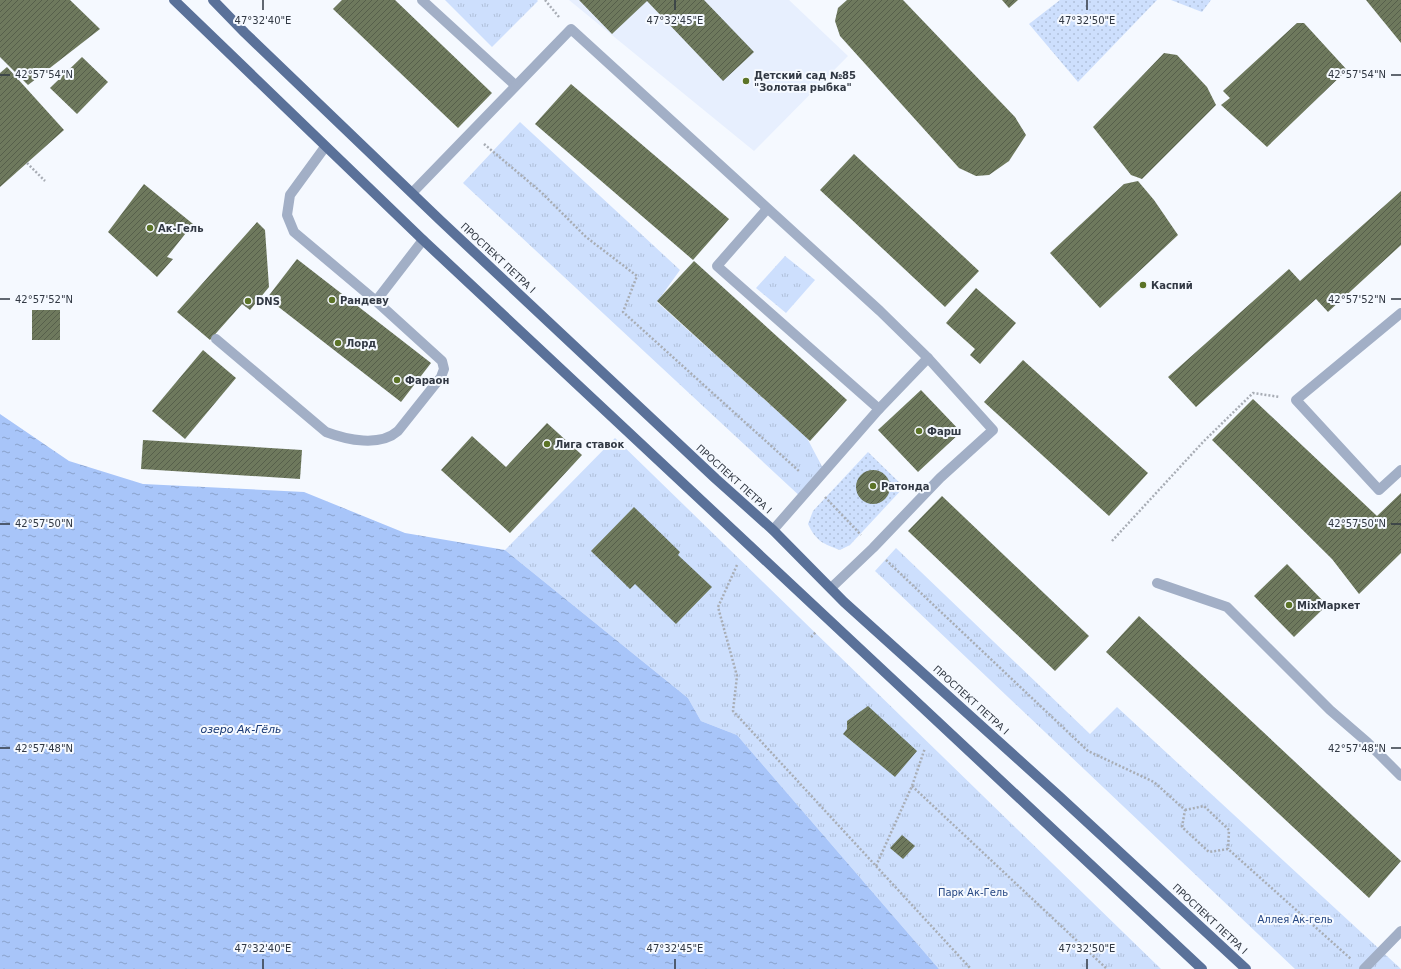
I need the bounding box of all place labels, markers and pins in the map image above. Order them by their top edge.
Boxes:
place label: Детский сад №85 "Золотая рыбка" [754,70,856,93]
marker: Детский сад №85 "Золотая рыбка" [741,76,751,86]
marker: Ак-Гель [145,223,155,233]
place label: Ак-Гель [158,223,203,234]
marker: Каспий [1138,280,1148,290]
place label: Каспий [1151,280,1193,291]
marker: Рандеву [327,295,337,305]
place label: Рандеву [340,295,389,306]
marker: DNS [243,296,253,306]
place label: DNS [256,296,280,307]
marker: Лорд [333,338,343,348]
place label: Лорд [346,338,376,349]
marker: Фараон [392,375,402,385]
place label: Фараон [405,375,449,386]
marker: Фарш [914,426,924,436]
place label: Фарш [927,426,961,437]
marker: Лига ставок [542,439,552,449]
place label: Лига ставок [555,439,624,450]
marker: Ратонда [868,481,878,491]
place label: Ратонда [881,481,929,492]
marker: MixМаркет [1284,600,1294,610]
place label: MixМаркет [1297,600,1360,611]

